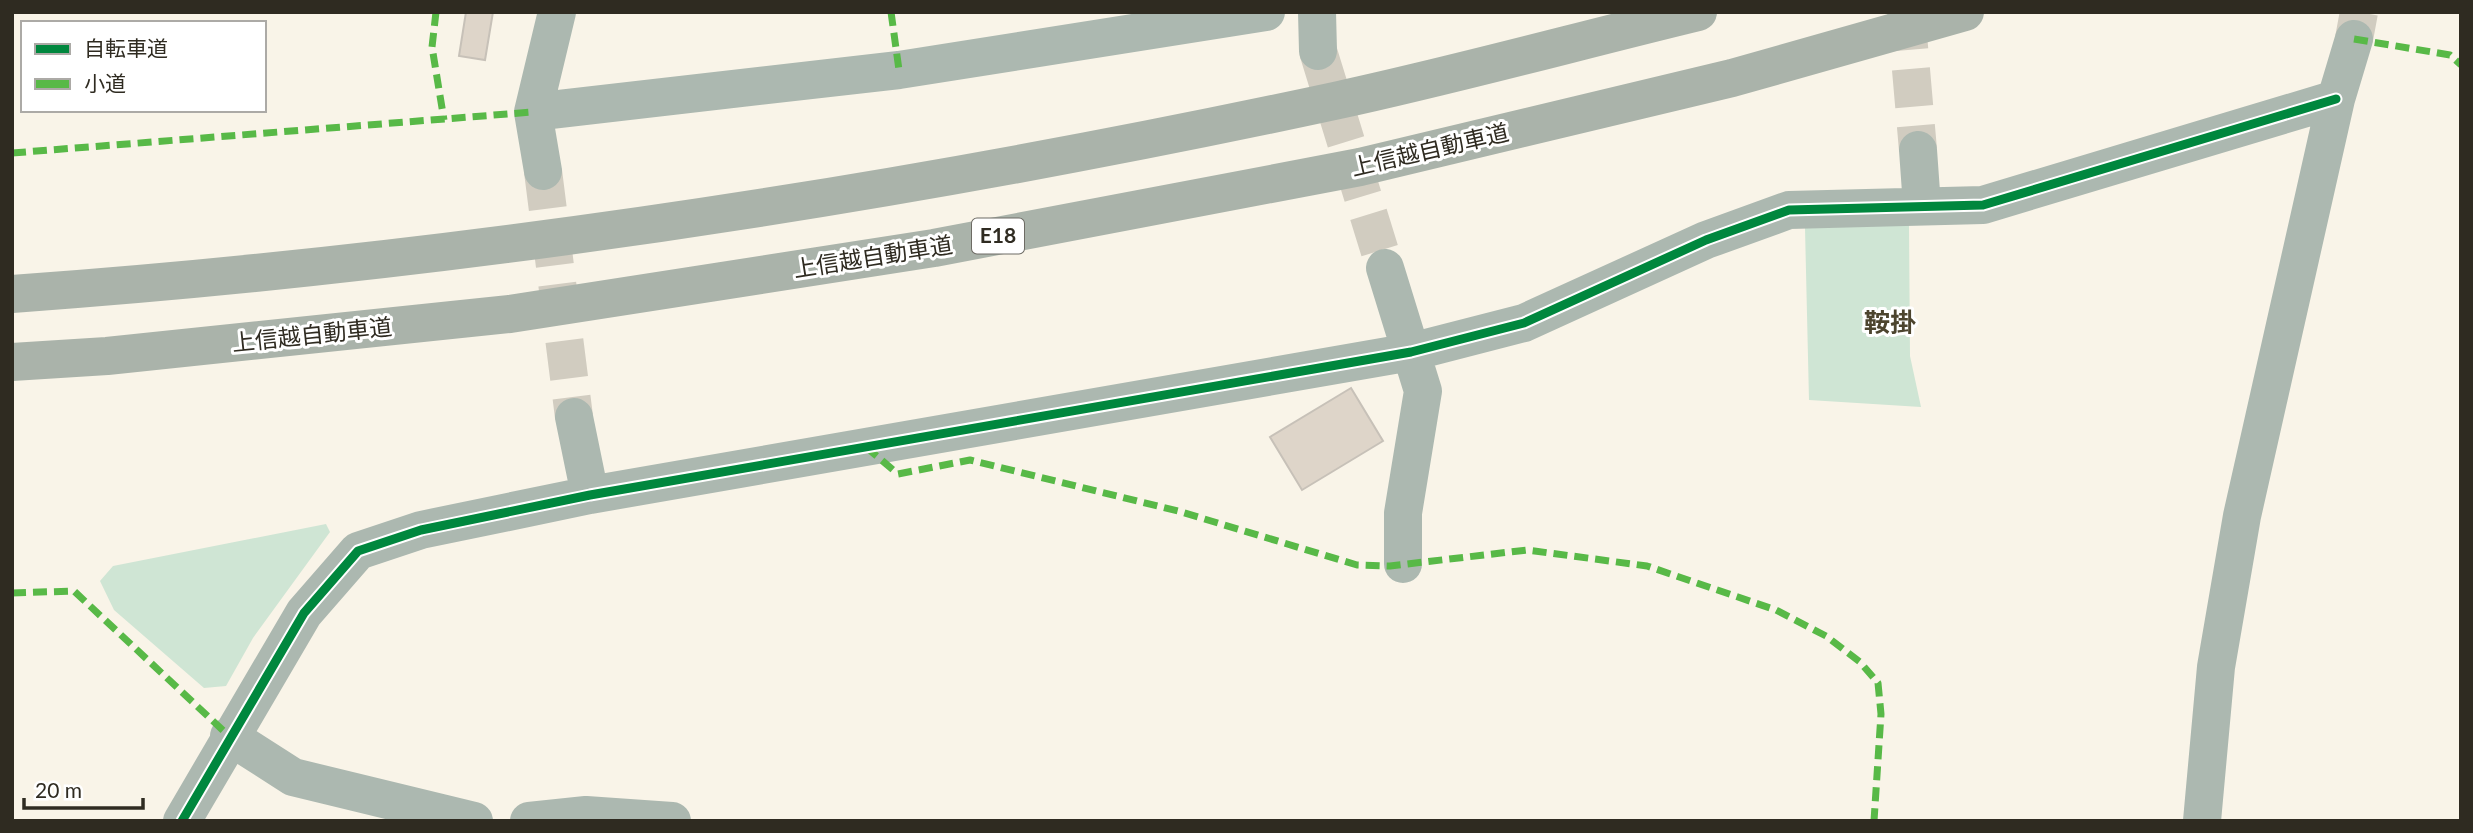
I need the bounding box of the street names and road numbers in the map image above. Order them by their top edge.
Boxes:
street label: 上信越自動車道 [1348,117,1511,181]
road number: E18 [972,218,1024,254]
street label: 上信越自動車道 [791,230,955,282]
street label: 上信越自動車道 [230,312,393,356]

